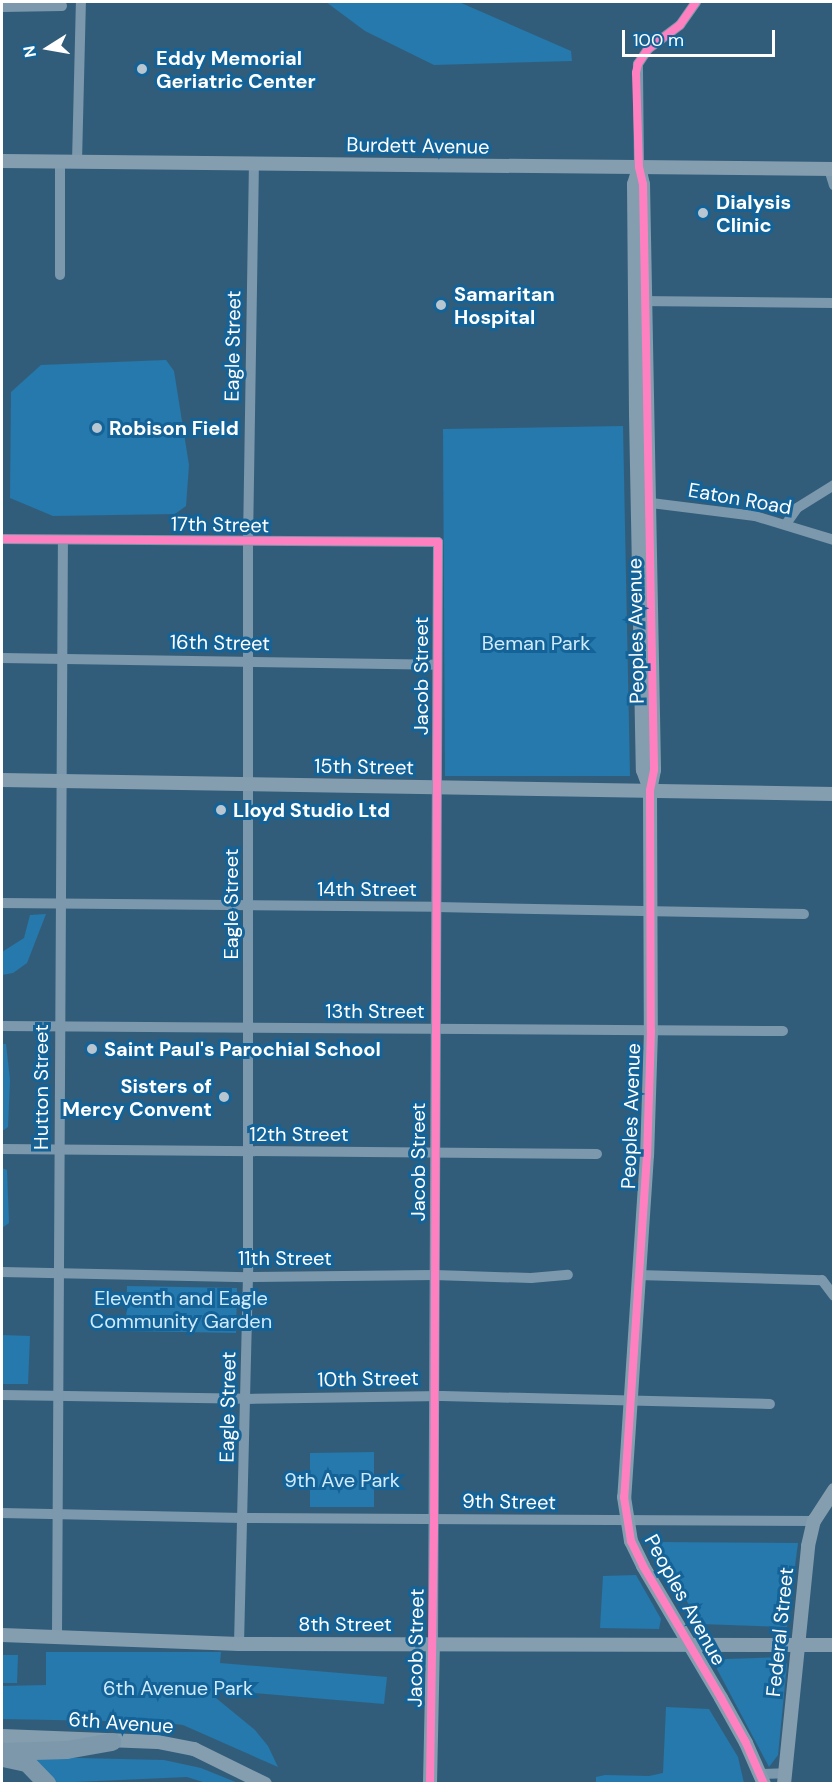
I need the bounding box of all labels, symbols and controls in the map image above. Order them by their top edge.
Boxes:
north arrow [18,18,78,78]
scale bar [625,18,778,56]
text: 100 m [633,28,684,52]
text: N [18,44,41,59]
place label: Eddy Memorial Geriatric Center [156,46,316,93]
marker: Eddy Memorial Geriatric Center [133,60,151,78]
street label: Burdett Avenue [346,133,490,159]
place label: Dialysis Clinic [716,190,791,237]
marker: Dialysis Clinic [694,204,712,222]
place label: Samaritan Hospital [454,282,555,329]
street label: Eagle Street [220,290,246,402]
marker: Samaritan Hospital [432,296,450,314]
place label: Robison Field [109,416,239,440]
marker: Robison Field [90,421,104,435]
street label: Eaton Road [686,478,794,520]
street label: 17th Street [171,512,269,538]
street label: Peoples Avenue [623,558,649,704]
street label: Jacob Street [409,617,433,735]
street label: 16th Street [170,630,270,656]
park label: Beman Park [482,631,590,655]
street label: 15th Street [314,754,414,780]
place label: Lloyd Studio Ltd [233,798,390,822]
marker: Lloyd Studio Ltd [214,803,228,817]
street label: Eagle Street [219,848,243,960]
street label: 14th Street [317,877,417,901]
street label: 13th Street [325,999,425,1023]
street label: Hutton Street [29,1024,53,1150]
place label: Saint Paul's Parochial School [104,1037,381,1061]
marker: Saint Paul's Parochial School [85,1042,99,1056]
street label: Peoples Avenue [616,1043,646,1189]
place label: Sisters of Mercy Convent [62,1074,212,1121]
marker: Sisters of Mercy Convent [217,1090,231,1104]
street label: Jacob Street [406,1103,430,1221]
street label: 12th Street [249,1122,349,1146]
street label: 11th Street [238,1246,332,1270]
park label: Eleventh and Eagle Community Garden [90,1286,272,1333]
street label: Eagle Street [215,1351,241,1463]
street label: 10th Street [317,1366,419,1392]
park label: 9th Ave Park [284,1468,400,1492]
street label: 9th Street [462,1489,556,1515]
street label: Peoples Avenue [639,1530,731,1670]
street label: Federal Street [761,1566,799,1698]
street label: Jacob Street [403,1588,429,1708]
street label: 8th Street [298,1612,392,1636]
park label: 6th Avenue Park [103,1676,253,1700]
street label: 6th Avenue [68,1707,174,1739]

